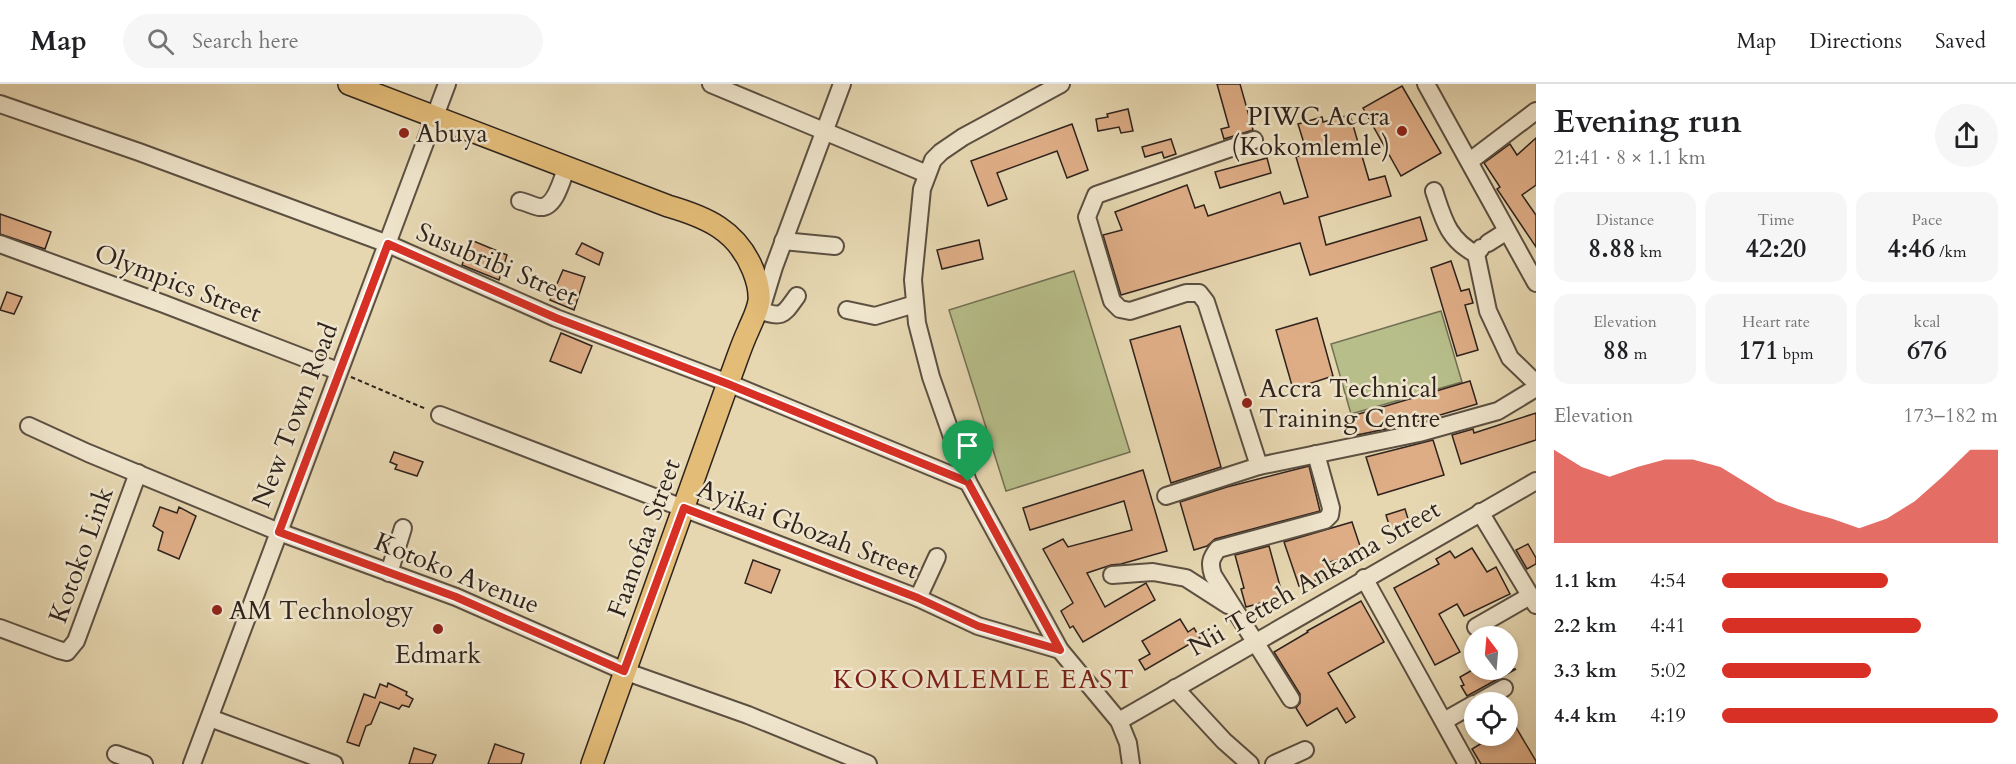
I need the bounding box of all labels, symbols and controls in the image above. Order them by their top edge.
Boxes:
search box [123,14,543,68]
text: Map [30,22,87,60]
icon: search [144,25,177,58]
text: Search here [192,26,299,56]
text: Map [1736,27,1776,56]
text: Directions [1809,27,1902,56]
text: Saved [1935,27,1986,56]
place label: PIWC Accra (Kokomlemle) [1231,99,1390,164]
text: Evening run [1554,99,1742,144]
button: share [1935,104,1998,167]
place label: Abuya [416,116,488,151]
marker: PIWC Accra (Kokomlemle) [1395,124,1409,138]
marker: Abuya [397,126,411,140]
text: 21:41 · 8 × 1.1 km [1554,144,1706,171]
text: Distance [1596,209,1654,231]
text: Time [1757,209,1795,231]
text: Pace [1912,209,1942,231]
street label: Susubribi Street [411,214,583,314]
text: 8.88 [1588,231,1636,266]
text: 42:20 [1746,231,1806,266]
text: 4:46 [1887,231,1935,266]
street label: Olympics Street [90,235,266,331]
text: km [1636,241,1662,263]
text: /km [1935,241,1967,263]
text: Elevation [1593,311,1657,333]
text: Heart rate [1742,311,1810,333]
text: kcal [1914,311,1940,333]
street label: New Town Road [244,318,346,512]
text: 88 [1603,333,1629,368]
text: 171 [1739,333,1779,368]
text: 676 [1907,333,1947,368]
text: m [1629,343,1647,365]
text: bpm [1779,343,1813,365]
place label: Accra Technical Training Centre [1259,371,1441,436]
marker: Accra Technical Training Centre [1240,396,1254,410]
text: Elevation [1554,402,1633,429]
text: 173–182 m [1903,402,1998,429]
pin [942,420,993,482]
icon: arrive [951,429,984,462]
street label: Faanofaa Street [599,454,689,622]
street label: Ayikai Gbozah Street [692,471,924,587]
street label: Kotoko Link [40,482,122,628]
street label: Nii Tetteh Ankama Street [1182,492,1446,664]
street label: Kotoko Avenue [369,524,545,622]
text: 1.1 km [1554,567,1617,594]
text: 4:54 [1650,567,1686,594]
place label: AM Technology [229,593,414,628]
marker: AM Technology [210,603,224,617]
text: 2.2 km [1554,612,1617,639]
text: 4:41 [1650,612,1686,639]
marker: Edmark [431,622,445,636]
north arrow [1464,626,1518,680]
map controls [1464,626,1518,746]
place label: Edmark [395,637,481,672]
text: 3.3 km [1554,657,1617,684]
text: 5:02 [1650,657,1686,684]
district label: KOKOMLEMLE EAST [833,661,1135,698]
button: locate [1464,692,1518,746]
text: 4.4 km [1554,702,1617,729]
text: 4:19 [1650,702,1686,729]

